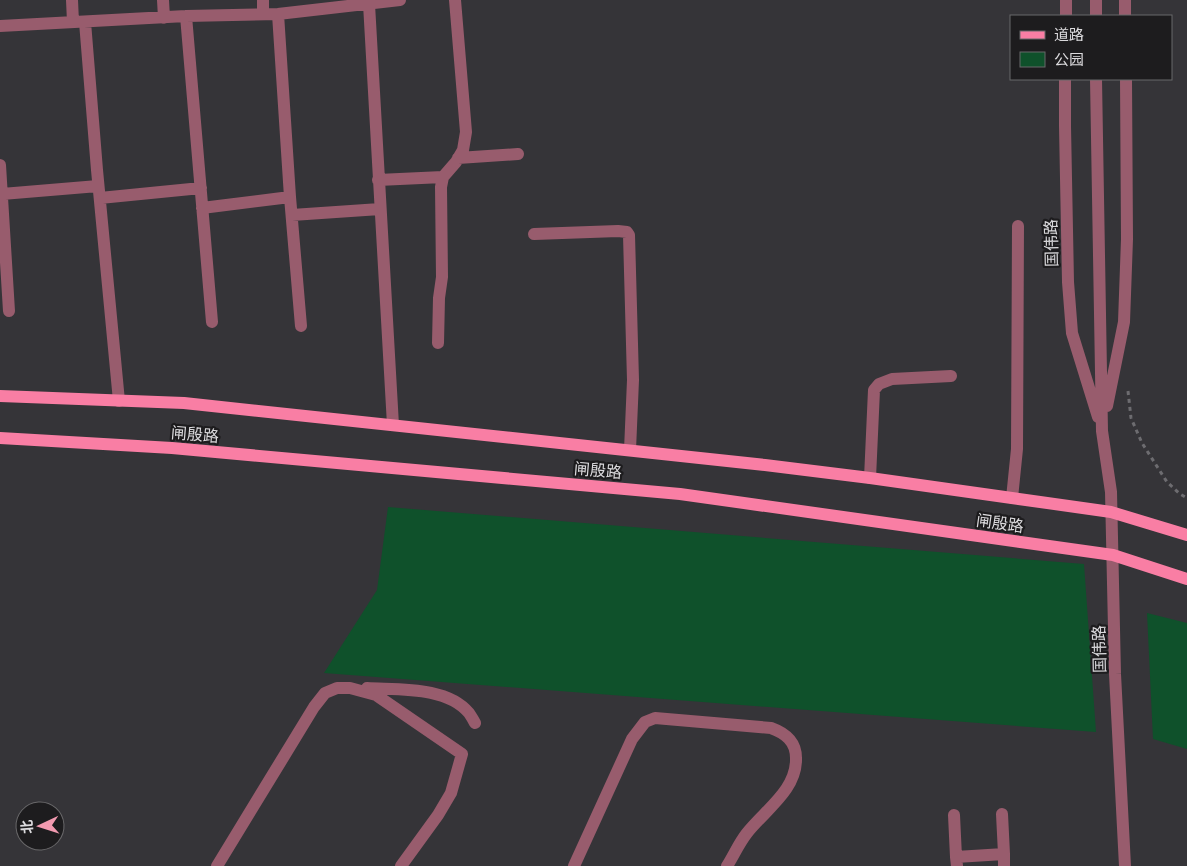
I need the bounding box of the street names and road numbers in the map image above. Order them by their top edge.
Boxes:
street label: 国伟路 [1042,219,1061,267]
street label: 闸殷路 [170,423,220,446]
street label: 闸殷路 [573,459,623,482]
street label: 闸殷路 [975,511,1025,536]
street label: 国伟路 [1090,625,1109,673]

